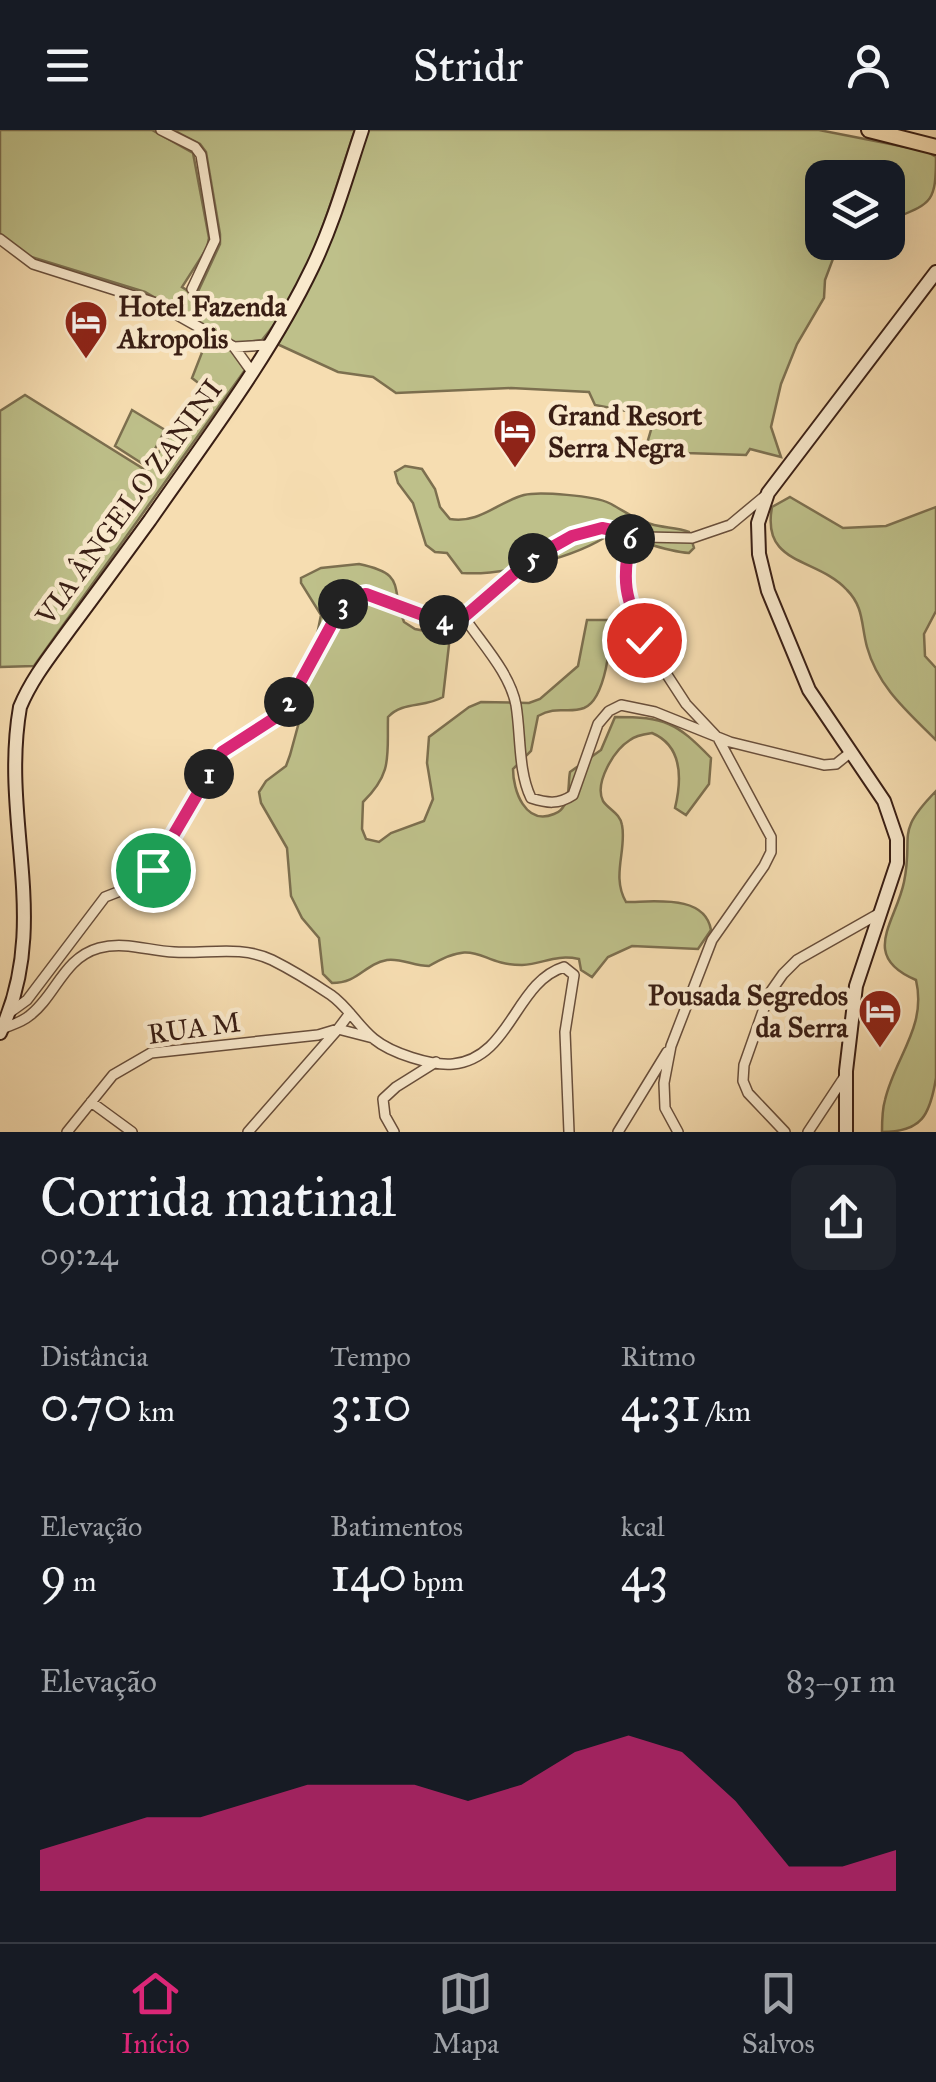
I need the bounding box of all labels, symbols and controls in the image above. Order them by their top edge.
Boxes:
icon: menu [40,38,95,93]
text: Stridr [413,38,523,93]
icon: person [841,38,896,93]
map controls [805,160,905,260]
button: layers [805,160,905,260]
place label: Hotel Fazenda Akropolis [116,289,288,356]
hotel icon: Hotel Fazenda Akropolis [63,299,109,360]
street label: VIA ÂNGELO ZANINI [28,372,230,632]
place label: Grand Resort Serra Negra [548,398,702,465]
hotel icon: Grand Resort Serra Negra [492,408,538,469]
pin: 6 [605,514,655,564]
text: 6 [623,521,637,556]
pin: 5 [508,533,558,583]
text: 5 [526,540,540,575]
pin: 3 [318,579,368,629]
text: 3 [337,586,349,621]
pin: 4 [419,595,469,645]
pin [602,598,687,683]
text: 4 [436,602,452,637]
icon: check [617,613,672,668]
pin: 2 [264,677,314,727]
text: 2 [282,684,296,719]
pin: 1 [184,749,234,799]
text: 1 [203,756,215,791]
pin [111,828,196,913]
icon: arrive [126,843,181,898]
place label: Pousada Segredos da Serra [648,978,849,1045]
hotel icon: Pousada Segredos da Serra [857,988,903,1049]
street label: RUA M [145,1004,243,1052]
text: Corrida matinal [40,1164,396,1231]
button: share [791,1165,896,1270]
text: 09:24 [40,1235,117,1274]
text: Distância [40,1339,148,1374]
text: Tempo [330,1339,411,1374]
text: Ritmo [621,1339,696,1374]
text: 0.70 [40,1374,132,1435]
text: 3:10 [330,1374,412,1435]
text: 4:31 [621,1374,701,1435]
text: km [132,1394,175,1429]
text: /km [701,1394,751,1429]
text: Elevação [40,1509,142,1544]
text: Batimentos [330,1509,463,1544]
text: kcal [621,1509,665,1544]
text: 9 [40,1544,67,1605]
text: 140 [330,1544,407,1605]
text: 43 [621,1544,669,1605]
text: m [67,1564,96,1599]
text: bpm [407,1564,464,1599]
text: Elevação [40,1662,157,1701]
text: 83–91 m [786,1662,896,1701]
tab: Início [121,1966,190,2061]
tab: Mapa [432,1966,499,2061]
tab: Salvos [742,1966,815,2061]

